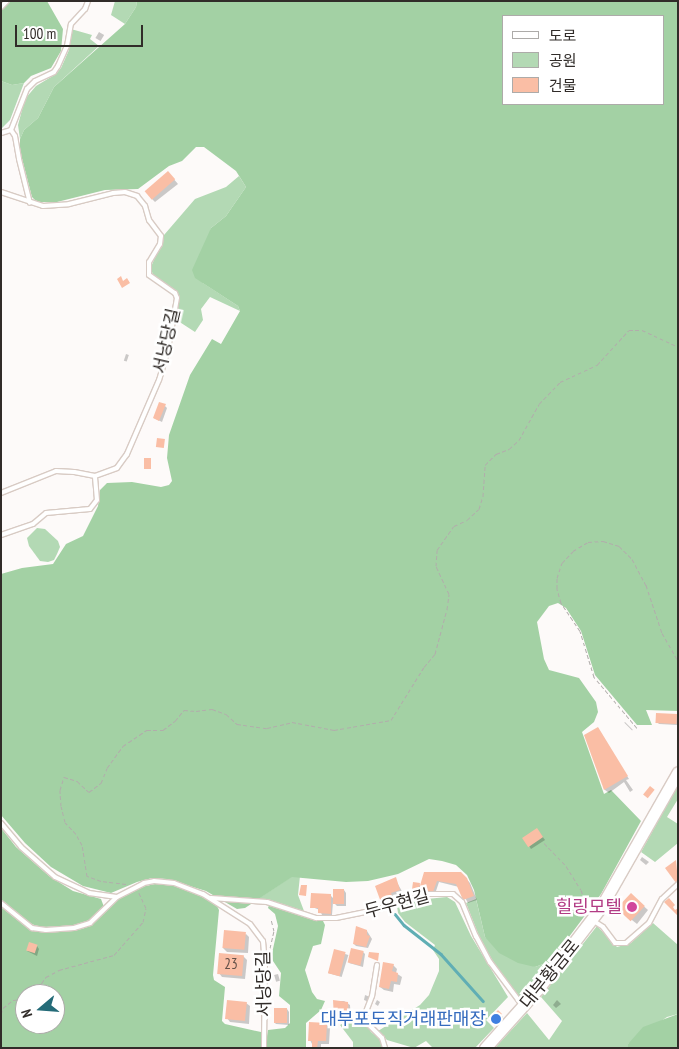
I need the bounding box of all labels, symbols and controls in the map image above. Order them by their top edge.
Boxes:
scale bar [18,15,145,47]
legend [502,15,664,105]
text: 100 m [23,24,56,43]
text: 도로 [549,26,577,45]
text: 공원 [549,51,577,70]
text: 건물 [549,76,577,95]
street label: 서낭당길 [149,306,185,376]
street label: 두우현길 [362,885,432,923]
place label: 힐링모텔 [556,896,622,918]
marker: 힐링모텔 [626,901,638,913]
street label: 대부황금로 [516,935,584,1013]
street label: 서낭당길 [253,951,275,1017]
house number: 23 [224,955,238,973]
north arrow [15,984,65,1034]
text: N [17,1007,36,1020]
place label: 대부포도직거래판매장 [320,1008,486,1030]
marker: 대부포도직거래판매장 [490,1013,502,1025]

